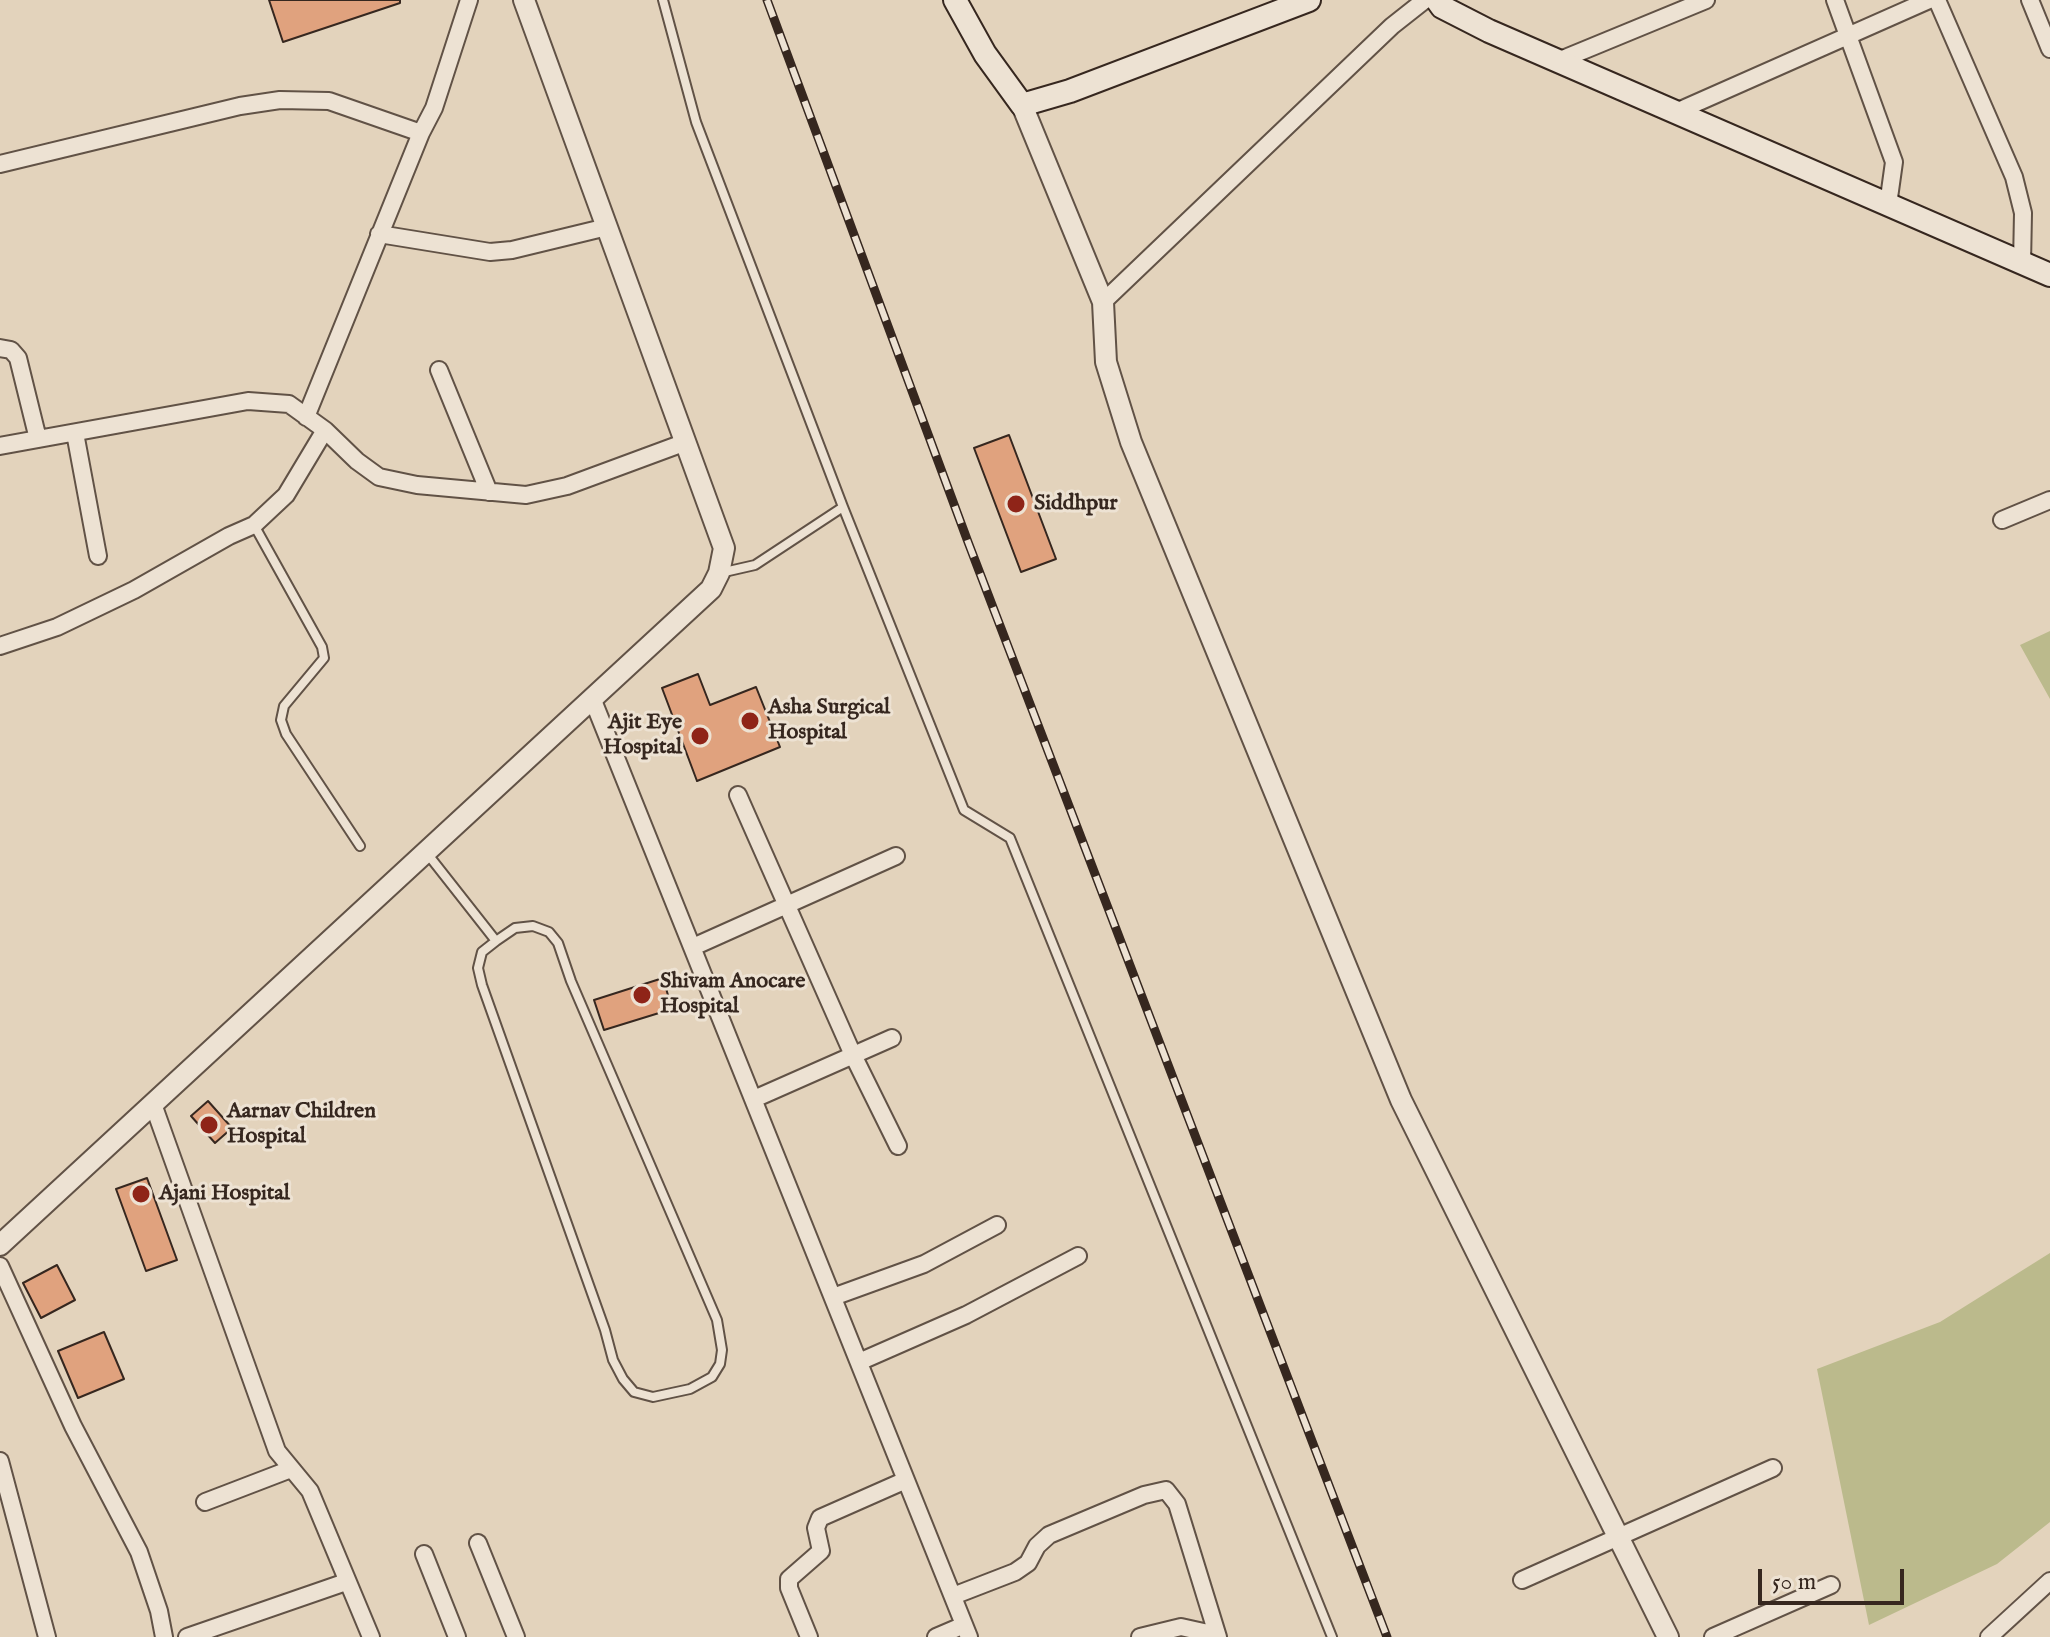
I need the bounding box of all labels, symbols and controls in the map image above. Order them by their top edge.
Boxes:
place label: Siddhpur [1034,491,1118,517]
marker: Siddhpur [1005,493,1027,515]
place label: Asha Surgical Hospital [768,695,890,746]
place label: Ajit Eye Hospital [603,710,682,762]
marker: Asha Surgical Hospital [739,710,761,732]
marker: Ajit Eye Hospital [689,725,711,747]
place label: Shivam Anocare Hospital [660,969,805,1020]
marker: Shivam Anocare Hospital [631,984,653,1006]
place label: Aarnav Children Hospital [227,1099,376,1150]
marker: Aarnav Children Hospital [198,1114,220,1136]
place label: Ajani Hospital [159,1181,290,1207]
marker: Ajani Hospital [130,1183,152,1205]
scale bar [1762,1553,1908,1603]
text: 50 m [1772,1567,1816,1598]

